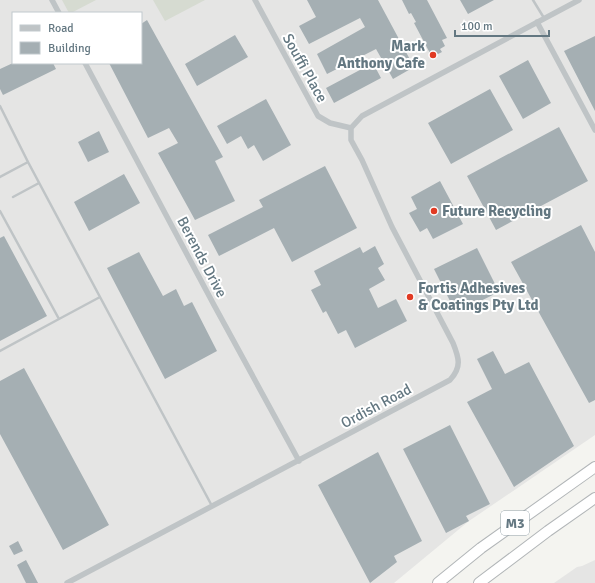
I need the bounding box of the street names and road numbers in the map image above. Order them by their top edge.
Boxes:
street label: Souffi Place [279,30,331,106]
street label: Berends Drive [173,214,231,300]
street label: Ordish Road [338,380,414,432]
road number: M3 [501,511,529,535]

